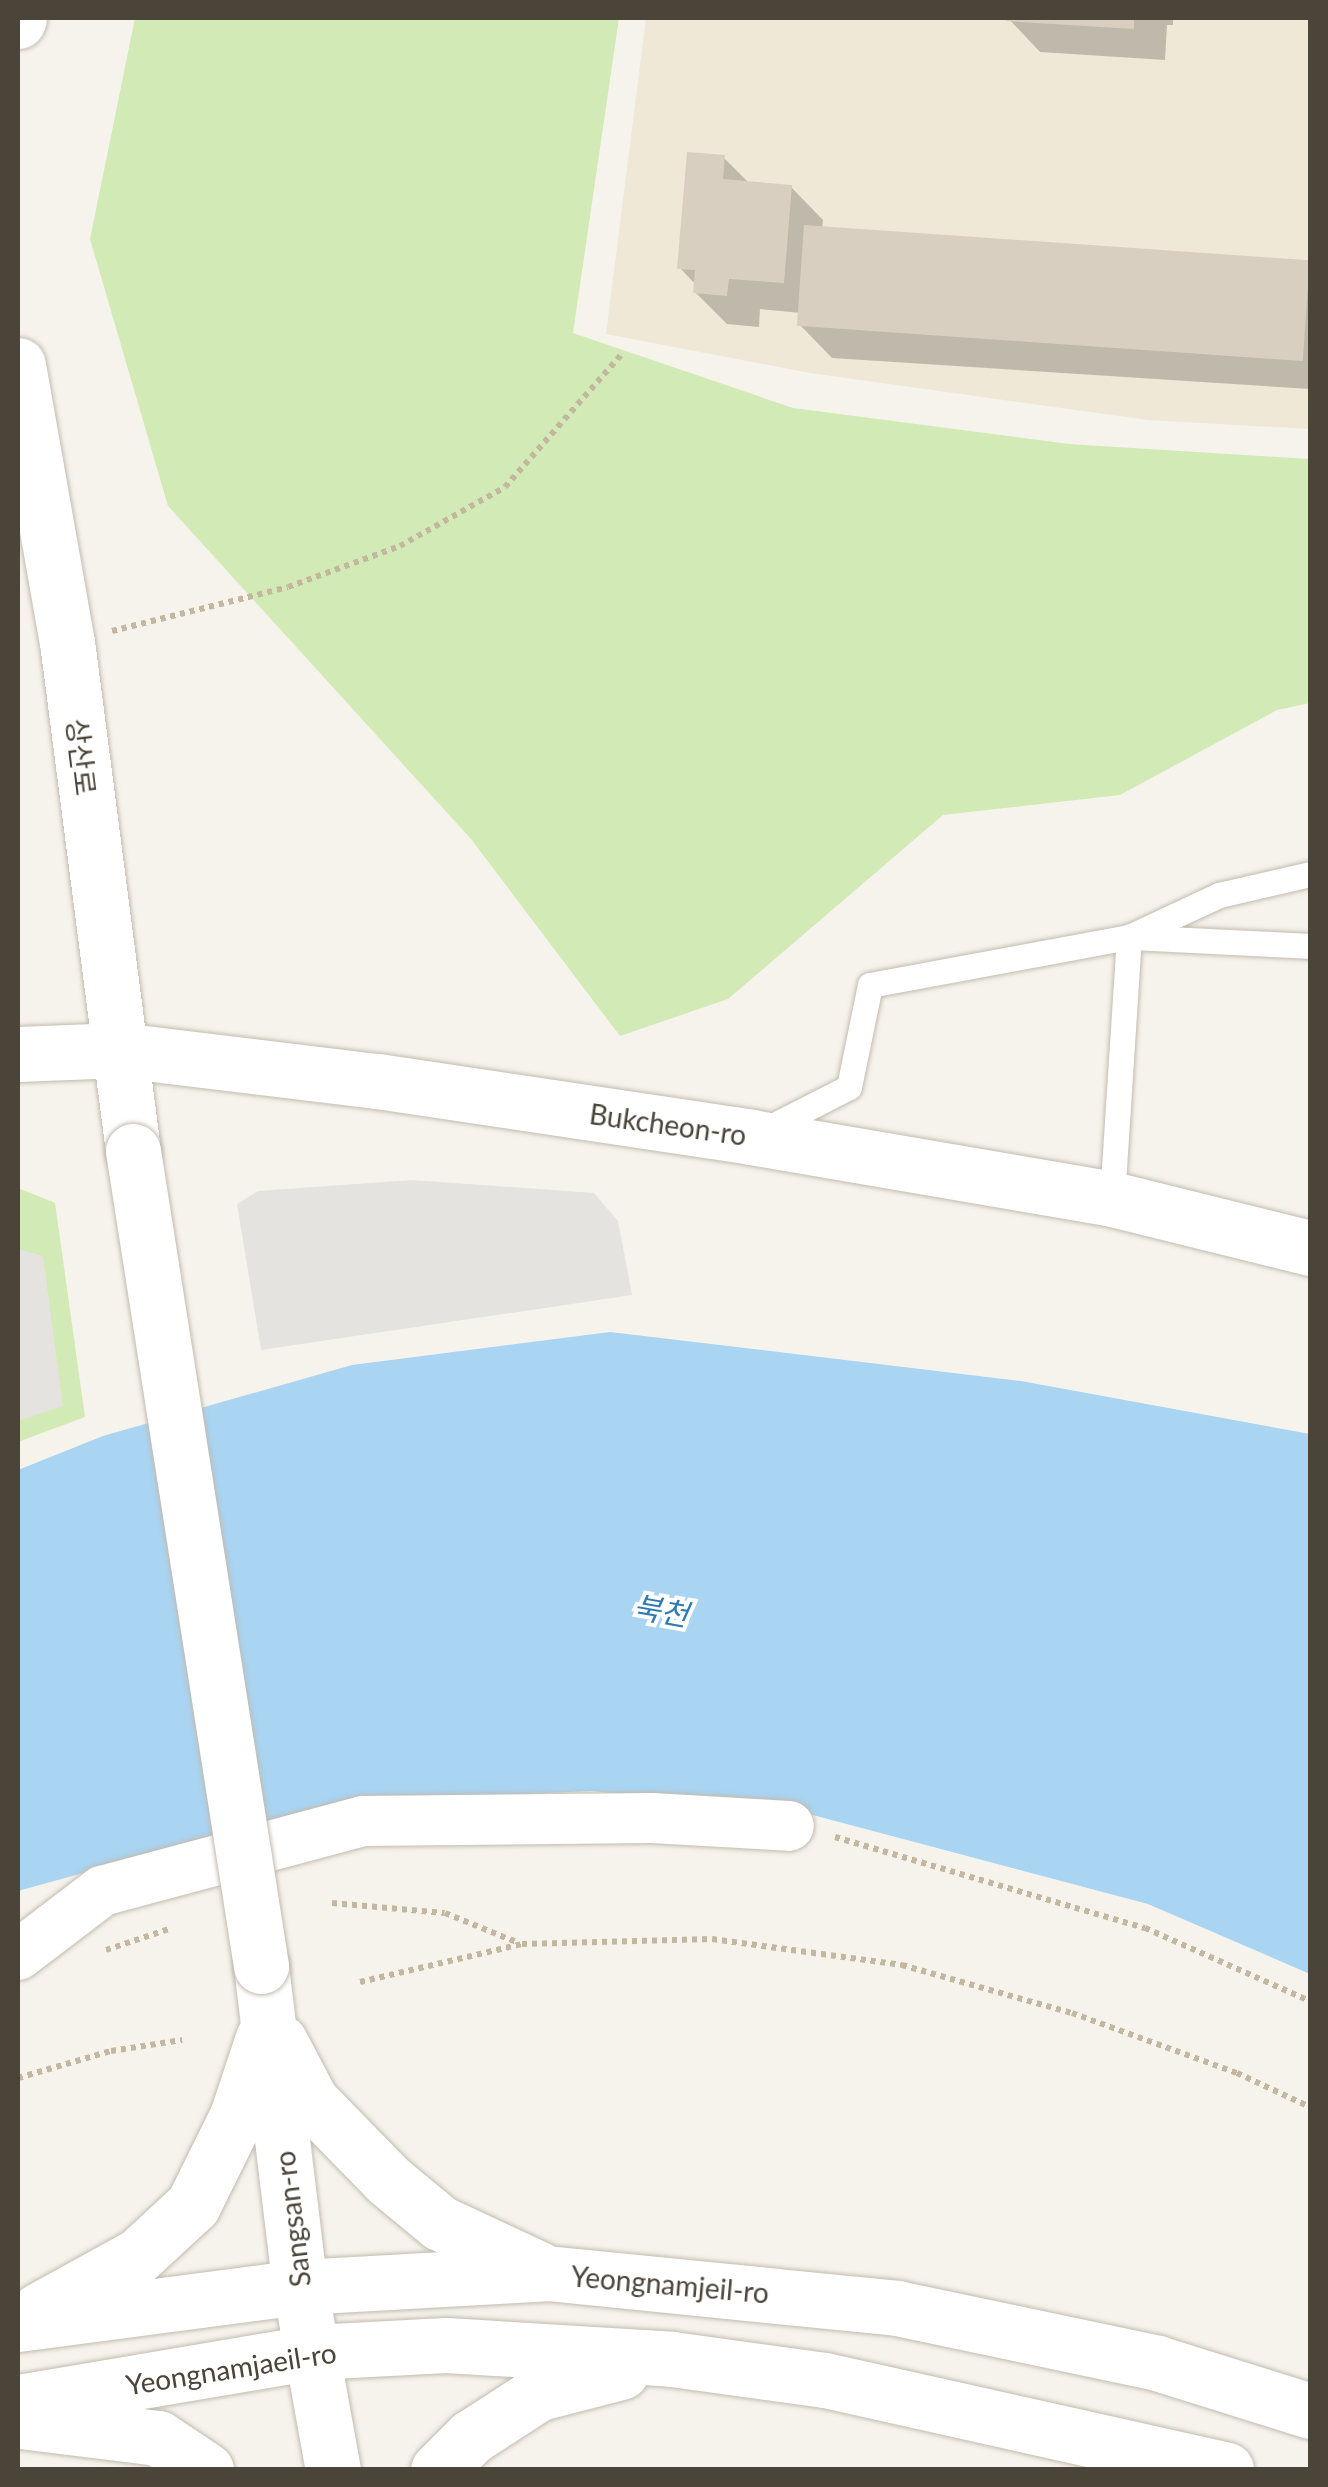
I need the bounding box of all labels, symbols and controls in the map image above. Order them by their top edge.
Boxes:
street label: 상산로 [61,717,103,797]
street label: Bukcheon-ro [587,1096,749,1152]
water label: 북천 [631,1587,691,1633]
street label: Sangsan-ro [267,2149,317,2289]
street label: Yeongnamjeil-ro [570,2259,770,2309]
street label: Yeongnamjaeil-ro [123,2335,339,2401]

